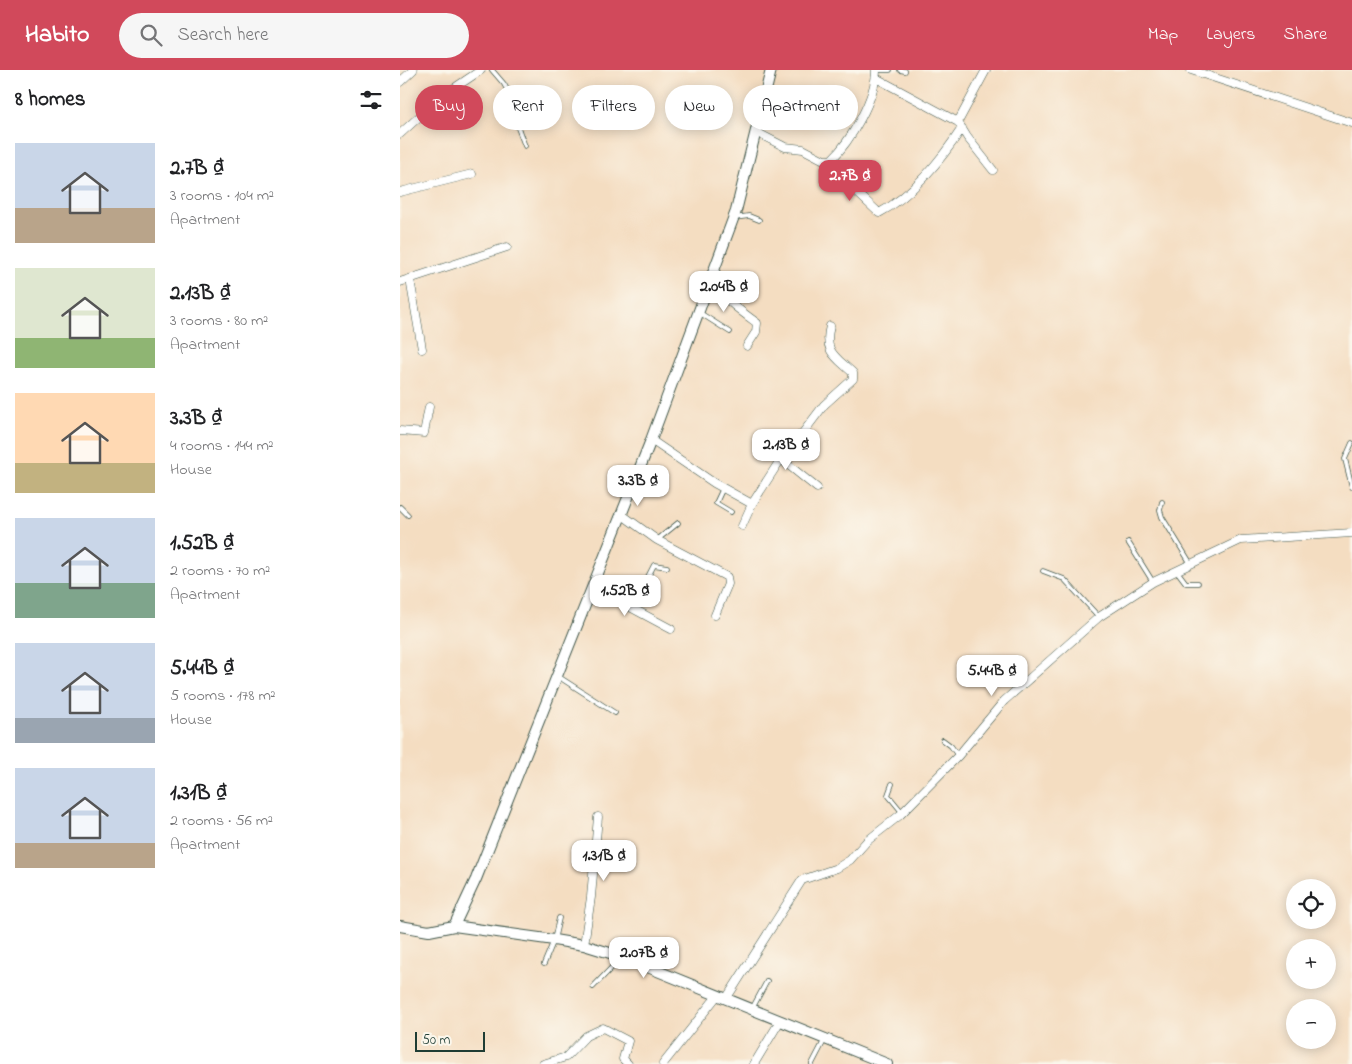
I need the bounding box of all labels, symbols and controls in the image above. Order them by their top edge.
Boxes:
search box [119,13,469,58]
text: Habito [25,18,89,53]
icon: search [137,21,165,49]
text: Search here [177,22,268,49]
text: Map [1148,22,1178,48]
text: Layers [1206,22,1256,48]
text: Share [1284,22,1327,48]
text: 8 homes [15,85,85,115]
chip: Buy [415,85,483,130]
chip: Rent [493,85,562,130]
chip: Filters [572,85,655,130]
chip: New [665,85,733,130]
chip: Apartment [743,85,858,130]
icon: filters [357,86,385,114]
text: 2.7B ₫ [170,154,224,184]
pin: 2.7B ₫ [809,160,891,202]
icon: home [55,163,115,223]
text: 2.7B ₫ [830,164,870,188]
text: 3 rooms · 104 m² [170,184,274,208]
text: Apartment [170,208,240,232]
pin: 2.04B ₫ [678,270,770,313]
text: 2.04B ₫ [700,275,748,299]
text: 2.13B ₫ [170,279,230,309]
icon: home [55,288,115,348]
text: 3 rooms · 80 m² [170,309,268,333]
text: Apartment [170,333,240,357]
text: 3.3B ₫ [170,404,222,434]
icon: home [55,413,115,473]
pin: 2.13B ₫ [740,428,832,471]
text: 2.13B ₫ [763,433,809,457]
text: 4 rooms · 144 m² [170,434,274,458]
text: House [170,458,212,482]
pin: 3.3B ₫ [597,464,679,507]
text: 3.3B ₫ [618,469,658,493]
text: 1.52B ₫ [170,529,234,559]
icon: home [55,538,115,598]
text: 2 rooms · 70 m² [170,559,270,583]
pin: 1.52B ₫ [579,574,671,617]
text: 1.52B ₫ [601,579,649,603]
text: Apartment [170,583,240,607]
text: 5.44B ₫ [170,654,234,684]
pin: 5.44B ₫ [946,654,1038,697]
text: 5.44B ₫ [968,659,1016,683]
icon: home [55,663,115,723]
text: 5 rooms · 178 m² [170,684,276,708]
text: House [170,708,212,732]
text: 1.31B ₫ [170,779,227,809]
icon: home [55,788,115,848]
text: 2 rooms · 56 m² [170,809,273,833]
text: Apartment [170,833,240,857]
pin: 1.31B ₫ [558,840,650,882]
text: 1.31B ₫ [582,844,626,868]
map controls [1286,879,1336,1049]
button: locate [1286,879,1336,929]
pin: 2.07B ₫ [598,936,690,979]
button: + [1286,939,1336,989]
text: 2.07B ₫ [620,941,668,965]
button: − [1286,999,1336,1049]
scale bar [415,1029,485,1052]
text: 50 m [422,1030,450,1051]

